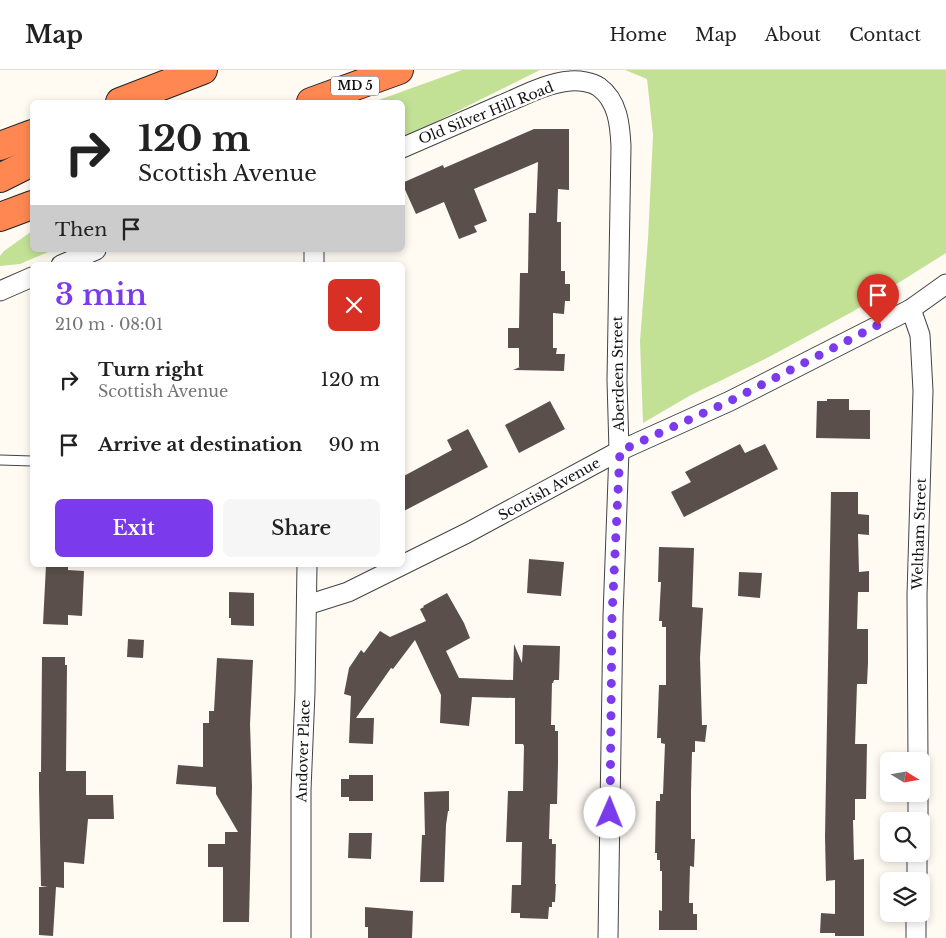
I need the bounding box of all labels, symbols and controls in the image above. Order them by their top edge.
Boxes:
text: Map [25,20,83,49]
text: Home [609,24,667,46]
text: Map [695,24,737,46]
text: About [765,24,821,46]
text: Contact [849,24,921,46]
road number: MD 5 [331,77,379,96]
street label: Old Silver Hill Road [416,77,557,148]
text: 120 m [138,117,251,160]
icon: right [55,120,120,185]
text: Scottish Avenue [138,160,317,187]
icon: arrive [117,215,145,243]
text: Then [55,218,107,241]
pin [857,274,899,325]
text: 3 min [55,276,147,313]
button: close [328,279,380,331]
icon: arrive [864,281,892,309]
text: 210 m · 08:01 [55,314,163,334]
street label: Aberdeen Street [608,315,628,433]
text: Turn right [98,358,204,381]
icon: right [55,366,83,394]
text: 120 m [320,368,380,391]
text: Scottish Avenue [98,381,228,401]
icon: arrive [55,431,83,459]
text: Arrive at destination [98,433,302,456]
text: 90 m [328,433,380,456]
street label: Scottish Avenue [495,454,603,524]
street label: Weltham Street [908,477,930,591]
button: Exit [55,499,213,557]
button: Share [223,499,380,557]
street label: Andover Place [292,699,314,804]
north arrow [880,752,930,802]
map controls [880,752,930,922]
position arrow [583,786,635,838]
button: search [880,812,930,862]
button: layers [880,872,930,922]

